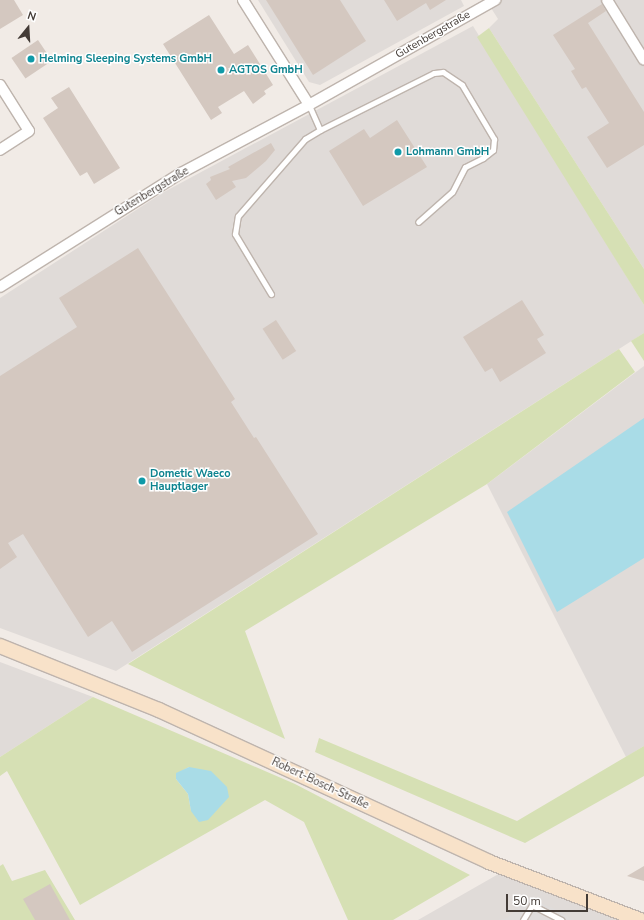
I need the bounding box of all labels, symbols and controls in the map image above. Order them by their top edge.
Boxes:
north arrow [8,8,48,48]
text: N [26,8,38,25]
street label: Gutenbergstraße [393,8,473,62]
place label: Helming Sleeping Systems GmbH [39,52,212,66]
marker: Helming Sleeping Systems GmbH [26,54,36,64]
place label: AGTOS GmbH [229,63,303,77]
marker: AGTOS GmbH [216,65,226,75]
place label: Lohmann GmbH [406,145,489,159]
marker: Lohmann GmbH [393,147,403,157]
street label: Gutenbergstraße [113,165,191,219]
place label: Dometic Waeco Hauptlager [150,468,230,494]
marker: Dometic Waeco Hauptlager [137,476,147,486]
street label: Robert-Bosch-Straße [269,756,371,812]
scale bar [508,886,590,912]
text: 50 m [513,893,541,909]

